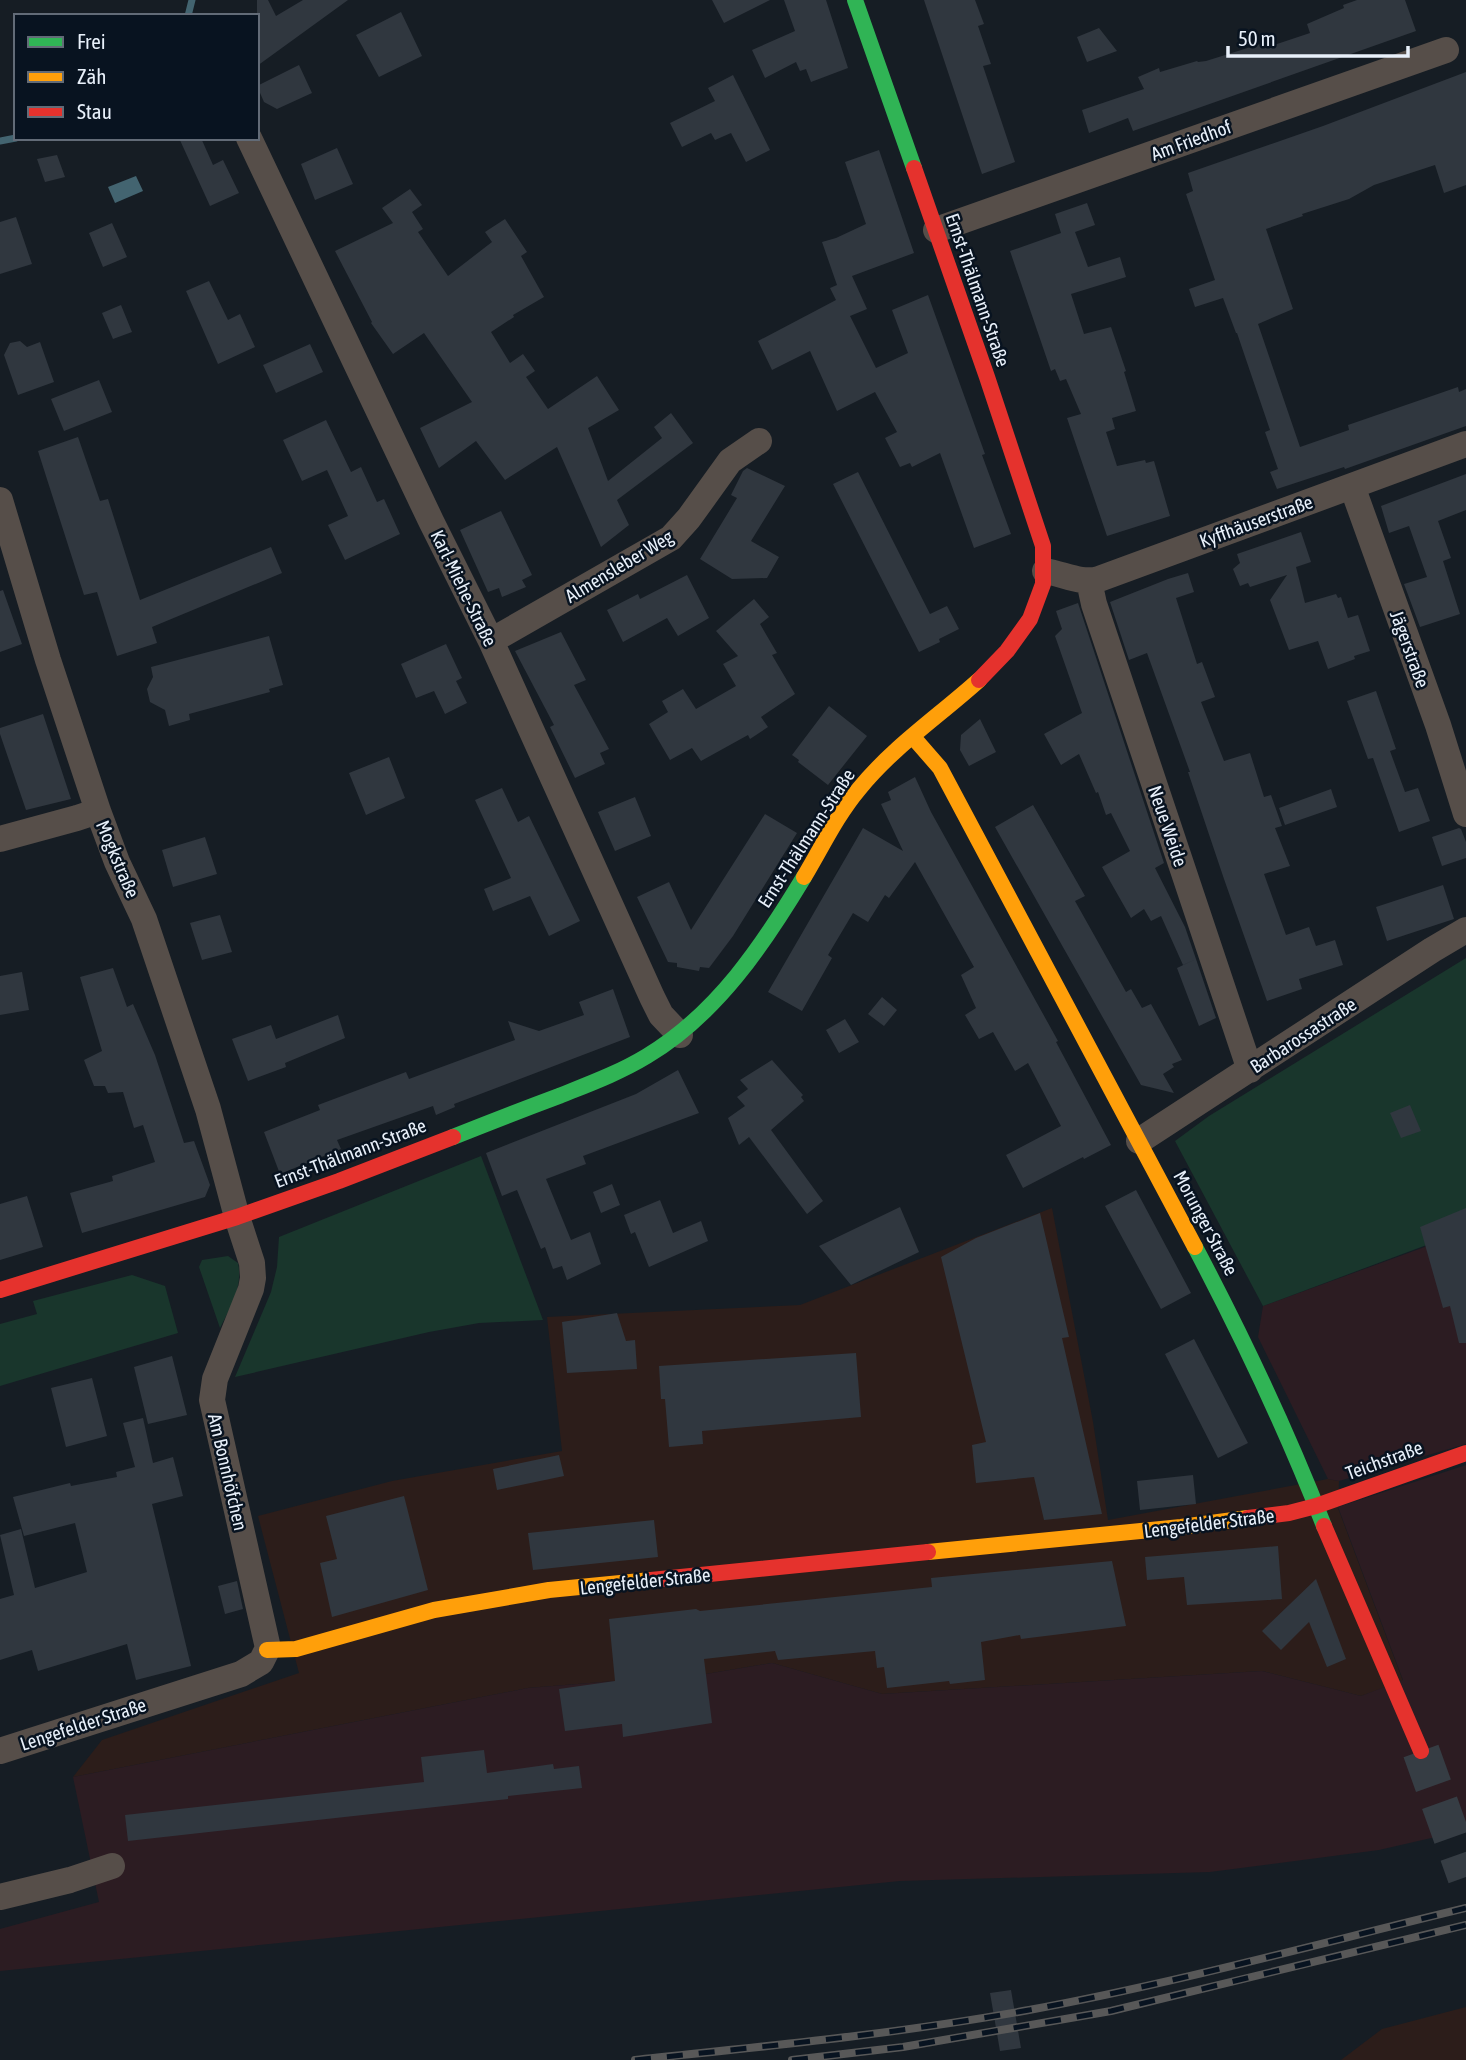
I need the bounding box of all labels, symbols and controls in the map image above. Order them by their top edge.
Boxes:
legend [14,14,259,140]
scale bar [1228,14,1408,58]
text: 50 m [1238,26,1276,50]
text: Frei [77,29,106,53]
text: Zäh [77,64,106,88]
text: Stau [77,99,112,123]
street label: Am Friedhof [1148,115,1234,165]
street label: Ernst-Thälmann-Straße [941,210,1015,370]
street label: Kyffhäuserstraße [1196,490,1316,552]
street label: Almensleber Weg [561,525,678,607]
street label: Karl-Miehe-Straße [426,526,502,650]
street label: Jägerstraße [1386,607,1434,691]
street label: Ernst-Thälmann-Straße [753,765,859,911]
street label: Neue Weide [1144,783,1192,869]
street label: Mogkstraße [92,817,144,901]
street label: Barbarossastraße [1246,993,1360,1077]
street label: Ernst-Thälmann-Straße [271,1114,429,1192]
street label: Morunger Straße [1169,1167,1243,1279]
street label: Am Bonnhöfchen [204,1411,252,1533]
street label: Teichstraße [1343,1436,1425,1484]
street label: Lengefelder Straße [1143,1504,1275,1542]
street label: Lengefelder Straße [579,1563,711,1599]
street label: Lengefelder Straße [17,1693,149,1755]

